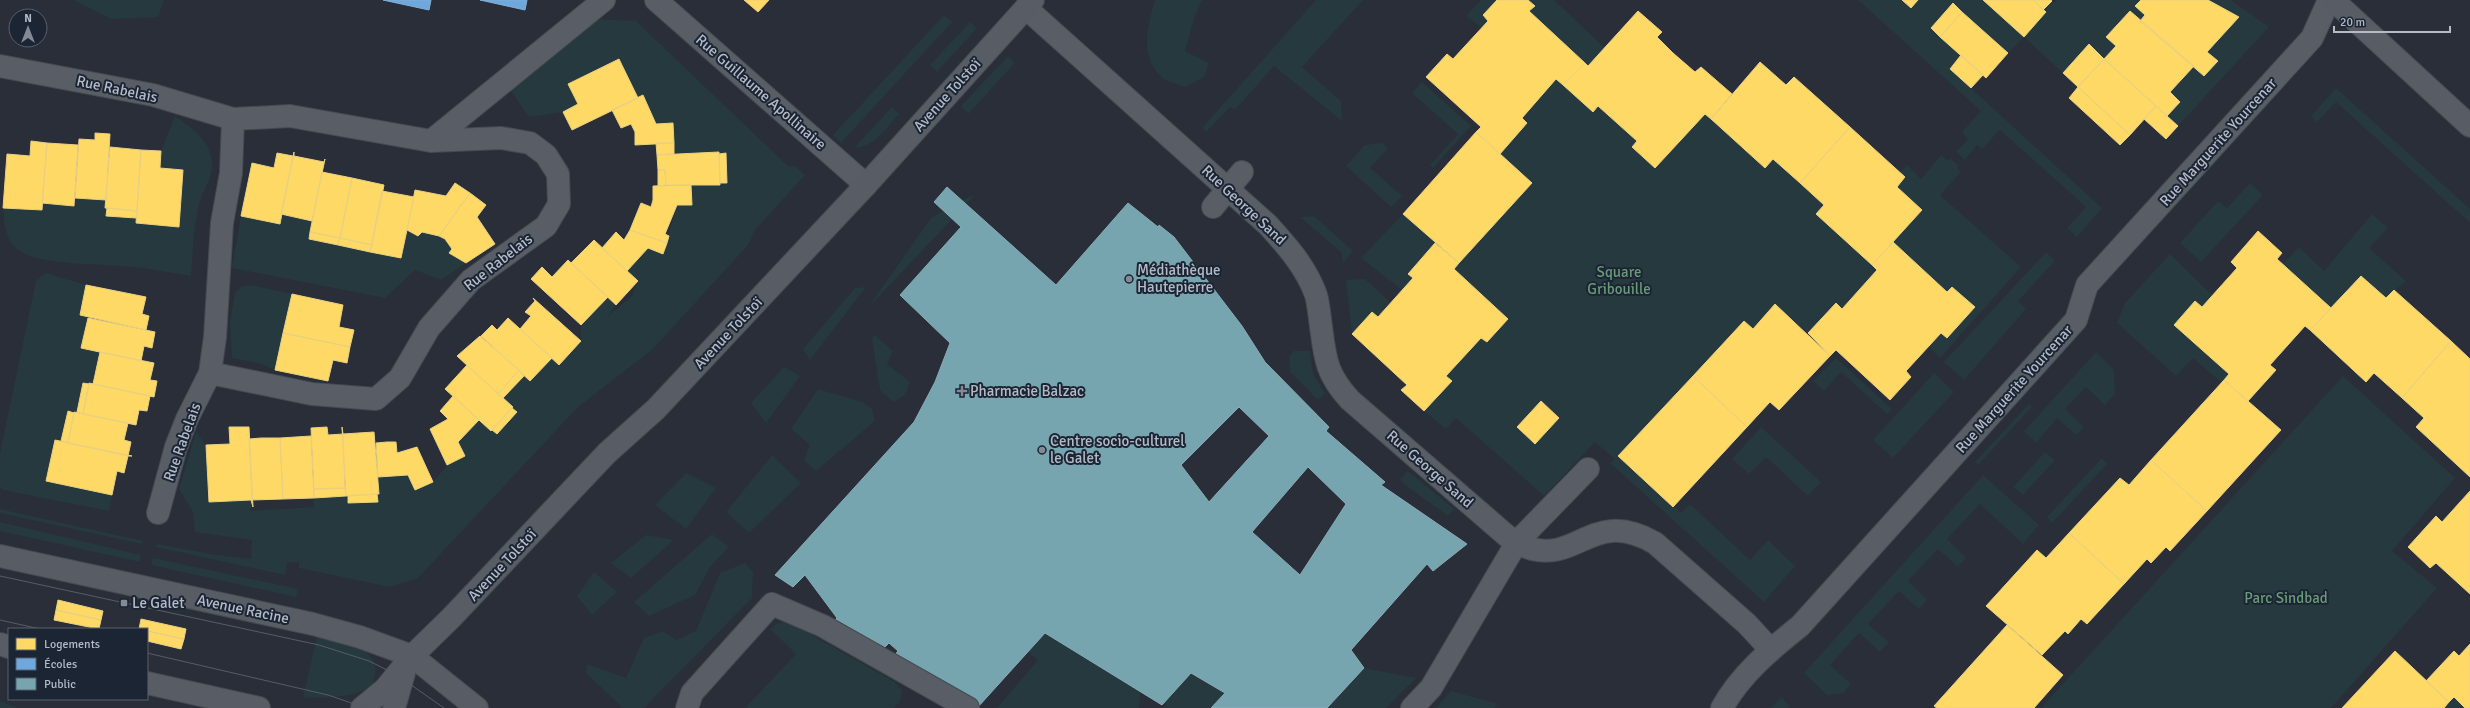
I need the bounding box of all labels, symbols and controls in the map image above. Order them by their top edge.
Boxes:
north arrow [8,8,48,48]
scale bar [2334,8,2450,34]
text: N [24,12,32,25]
text: 20 m [2340,15,2365,30]
street label: Rue Guillaume Apollinaire [692,30,830,154]
street label: Avenue Tolstoï [909,54,985,135]
street label: Rue Rabelais [75,72,160,106]
street label: Rue Marguerite Yourcenar [2156,74,2280,210]
street label: Rue George Sand [1198,161,1290,249]
street label: Rue Rabelais [460,229,536,294]
place label: Médiathèque Hautepierre [1137,261,1221,296]
park label: Square Gribouille [1587,263,1651,298]
marker: Médiathèque Hautepierre [1124,274,1134,284]
street label: Avenue Tolstoï [690,293,767,373]
street label: Rue Marguerite Yourcenar [1952,321,2076,457]
place label: Pharmacie Balzac [970,382,1084,400]
marker: Pharmacie Balzac [957,386,967,396]
street label: Rue Rabelais [159,400,205,484]
street label: Rue George Sand [1383,427,1477,512]
place label: Centre socio-culturel le Galet [1050,432,1185,467]
marker: Centre socio-culturel le Galet [1037,445,1047,455]
street label: Avenue Tolstoï [464,525,541,605]
park label: Parc Sindbad [2244,589,2328,607]
street label: Avenue Racine [195,590,291,628]
place label: Le Galet [132,594,185,612]
marker: Le Galet [119,598,129,608]
legend [8,628,148,700]
text: Logements [44,637,100,652]
text: Écoles [44,657,77,672]
text: Public [44,677,76,692]

